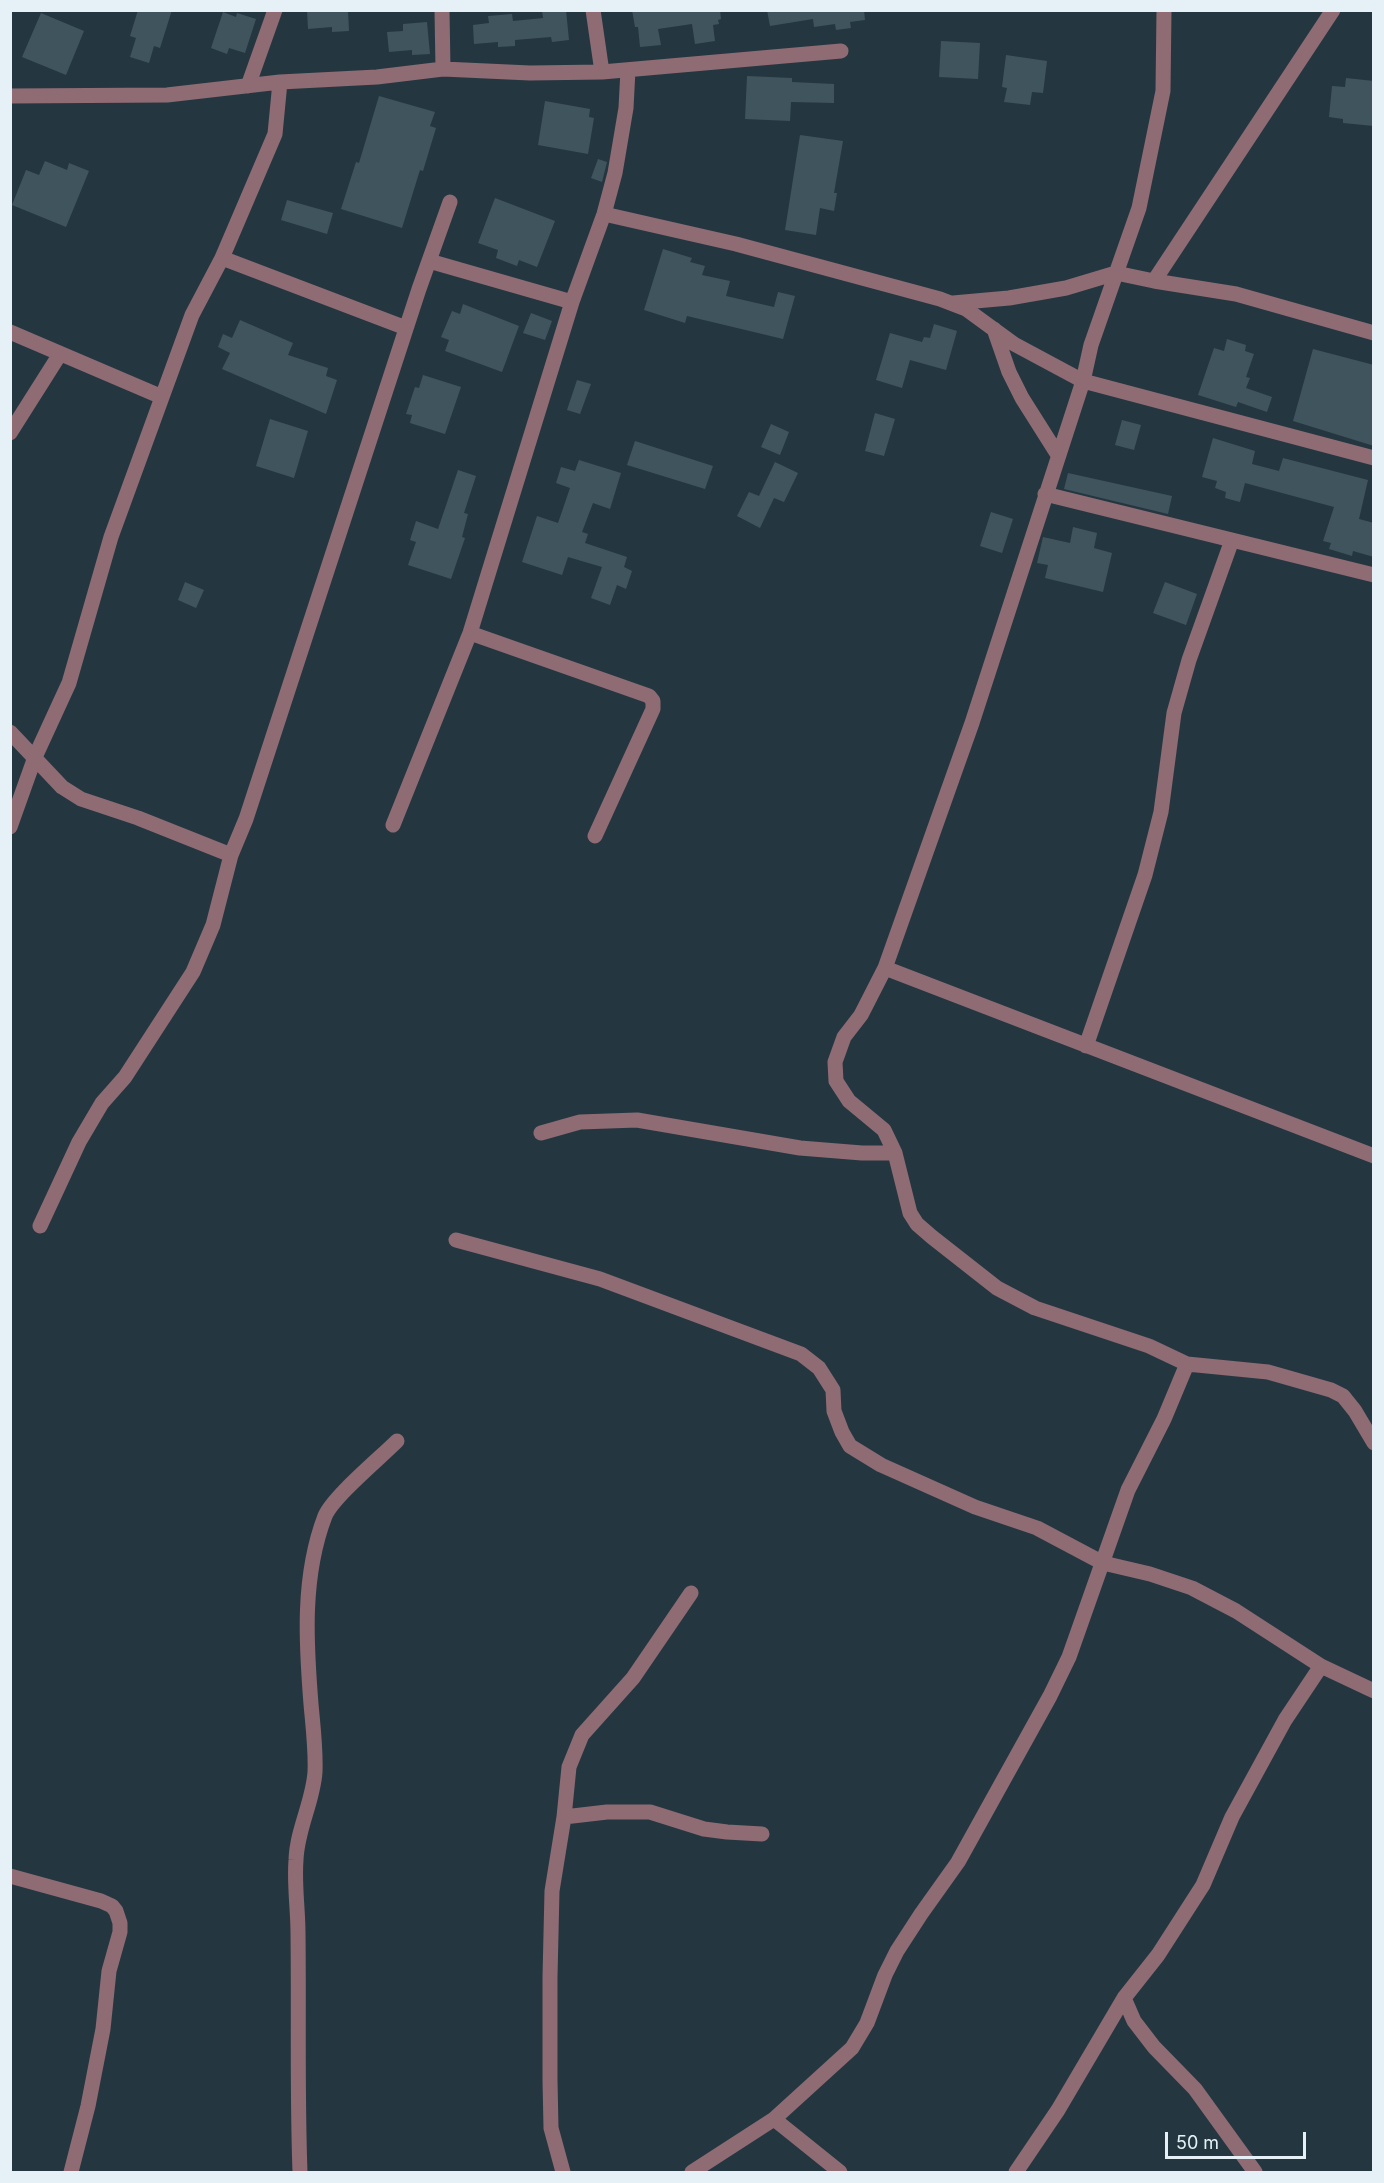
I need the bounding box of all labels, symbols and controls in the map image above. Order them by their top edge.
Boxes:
scale bar [1168,2120,1309,2158]
text: 50 m [1176,2132,1219,2153]

